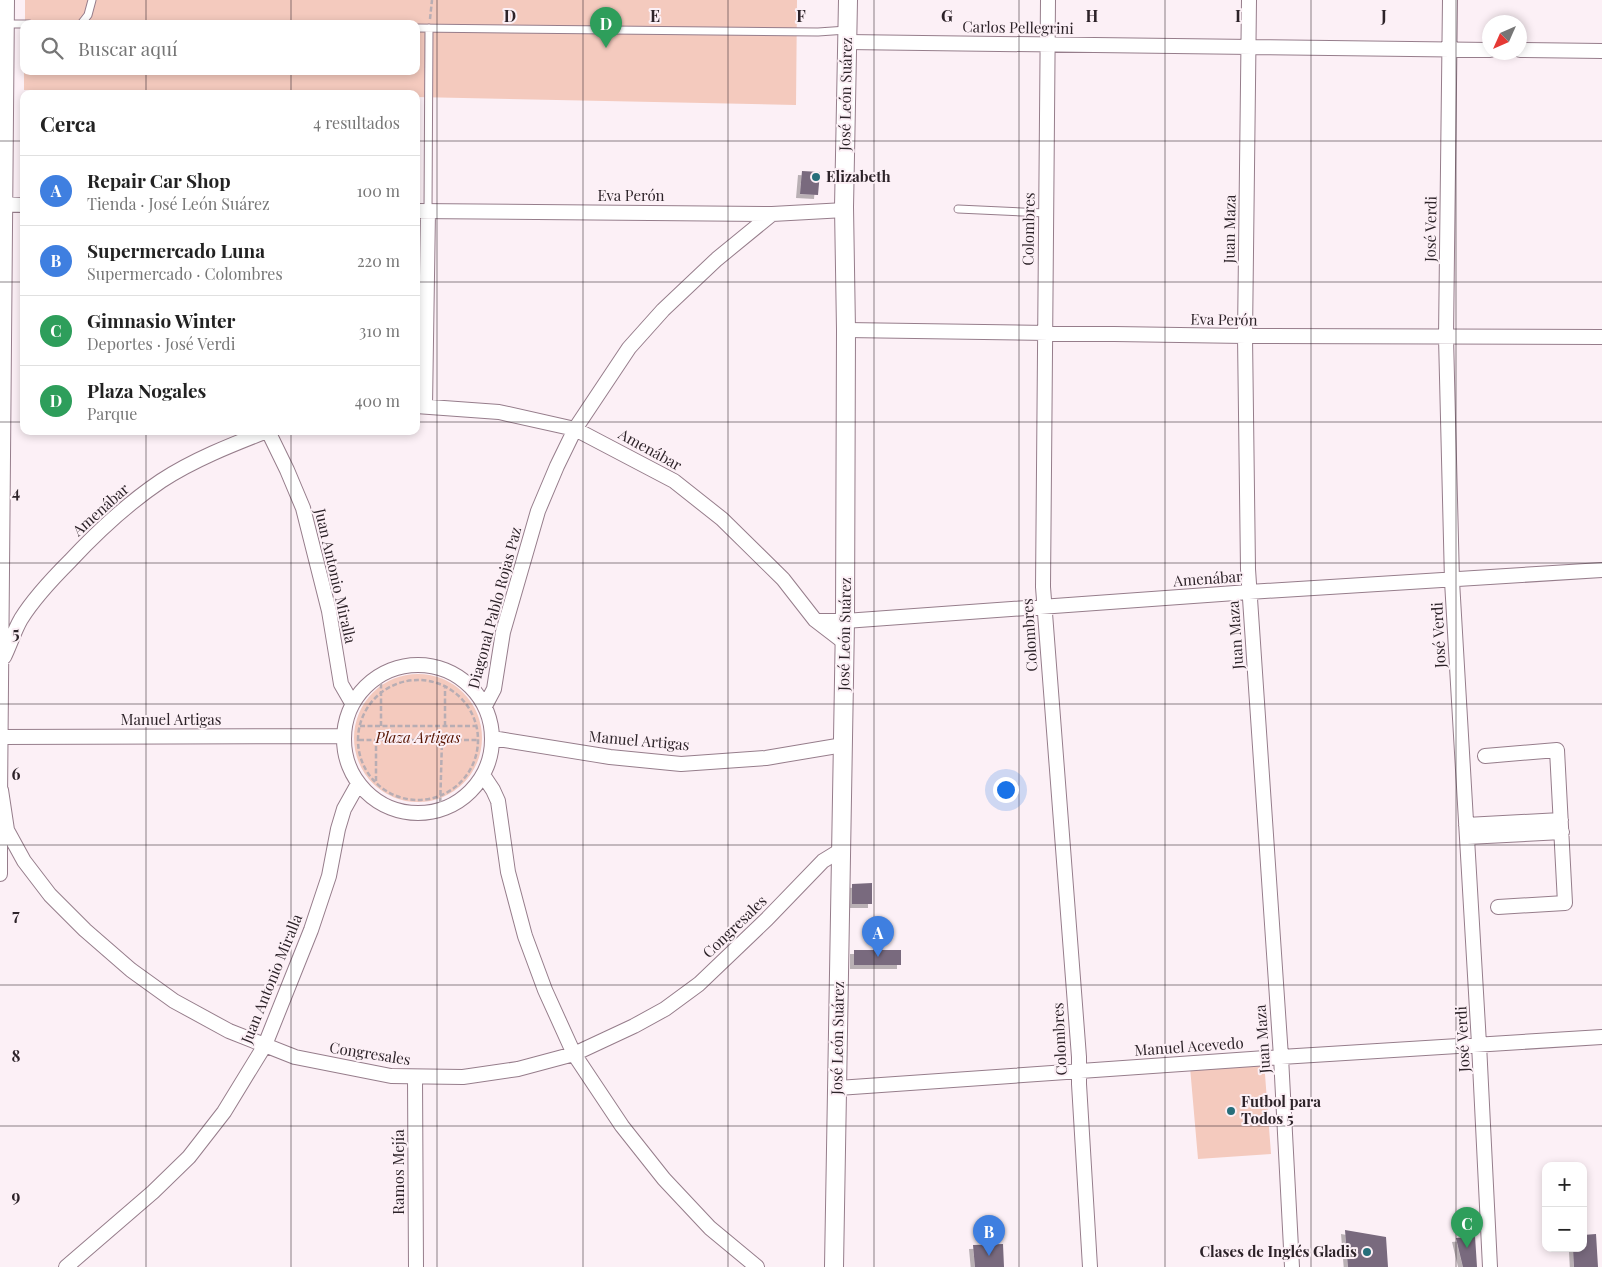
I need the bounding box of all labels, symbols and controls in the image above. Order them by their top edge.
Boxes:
text: D [504,5,516,26]
text: E [650,5,660,26]
text: F [796,5,806,26]
text: G [941,5,953,26]
text: H [1086,5,1099,26]
text: I [1235,5,1241,26]
text: J [1380,5,1387,26]
pin: D [590,7,622,48]
north arrow [1482,15,1527,60]
street label: Carlos Pellegrini [962,16,1075,38]
search box [20,20,420,75]
icon: search [38,34,66,62]
text: Buscar aquí [78,35,178,61]
street label: José León Suárez [834,37,856,152]
text: Cerca [40,109,96,137]
text: 4 resultados [313,112,400,133]
place label: Elizabeth [826,166,891,186]
text: Repair Car Shop [87,167,231,193]
marker: Elizabeth [810,171,822,183]
text: A [51,180,61,201]
text: 100 m [357,180,400,201]
street label: Eva Perón [597,185,665,205]
street label: Colombres [1017,192,1039,266]
text: Tienda · José León Suárez [87,193,270,214]
street label: Juan Maza [1218,194,1240,264]
street label: José Verdi [1419,195,1441,263]
text: Supermercado Luna [87,237,265,263]
text: B [51,250,61,271]
text: 220 m [357,250,400,271]
text: Supermercado · Colombres [87,263,283,284]
text: Gimnasio Winter [87,307,235,333]
street label: Eva Perón [1190,308,1258,330]
text: C [50,320,62,341]
text: 310 m [359,320,400,341]
text: Deportes · José Verdi [87,333,235,354]
text: Plaza Nogales [87,377,206,403]
text: D [50,390,62,411]
text: 400 m [355,390,400,411]
text: Parque [87,403,137,424]
street label: Amenábar [614,423,686,475]
street label: Amenábar [67,478,133,541]
text: 4 [12,481,20,502]
street label: Juan Antonio Miralla [310,505,361,646]
street label: Diagonal Pablo Rojas Paz [463,525,525,691]
street label: Amenábar [1172,566,1244,590]
street label: José León Suárez [833,577,855,692]
street label: Colombres [1016,598,1042,672]
street label: Juan Maza [1223,600,1247,671]
street label: José Verdi [1426,601,1450,670]
text: 5 [12,622,20,643]
street label: Manuel Artigas [120,709,222,729]
street label: Manuel Artigas [588,726,690,754]
park label: Plaza Artigas [375,727,461,747]
text: 6 [12,763,21,784]
your location [993,777,1019,803]
street label: Congresales [698,891,771,962]
text: 7 [12,904,20,925]
street label: Juan Antonio Miralla [236,910,306,1047]
pin: A [862,916,894,957]
street label: José León Suárez [826,981,848,1096]
street label: Colombres [1047,1002,1071,1076]
street label: Juan Maza [1250,1004,1274,1075]
street label: José Verdi [1450,1005,1474,1074]
street label: Manuel Acevedo [1134,1032,1244,1060]
street label: Congresales [328,1037,412,1069]
text: 8 [12,1045,21,1066]
place label: Futbol para Todos 5 [1241,1091,1321,1128]
marker: Futbol para Todos 5 [1225,1105,1237,1117]
street label: Ramos Mejía [388,1129,408,1215]
map controls [1542,1162,1587,1252]
button: + [1542,1162,1587,1207]
text: 9 [12,1185,21,1206]
pin: C [1451,1207,1483,1248]
button: − [1542,1207,1587,1252]
pin: B [973,1215,1005,1256]
place label: Clases de Inglés Gladis [1199,1241,1357,1261]
marker: Clases de Inglés Gladis [1361,1246,1373,1258]

